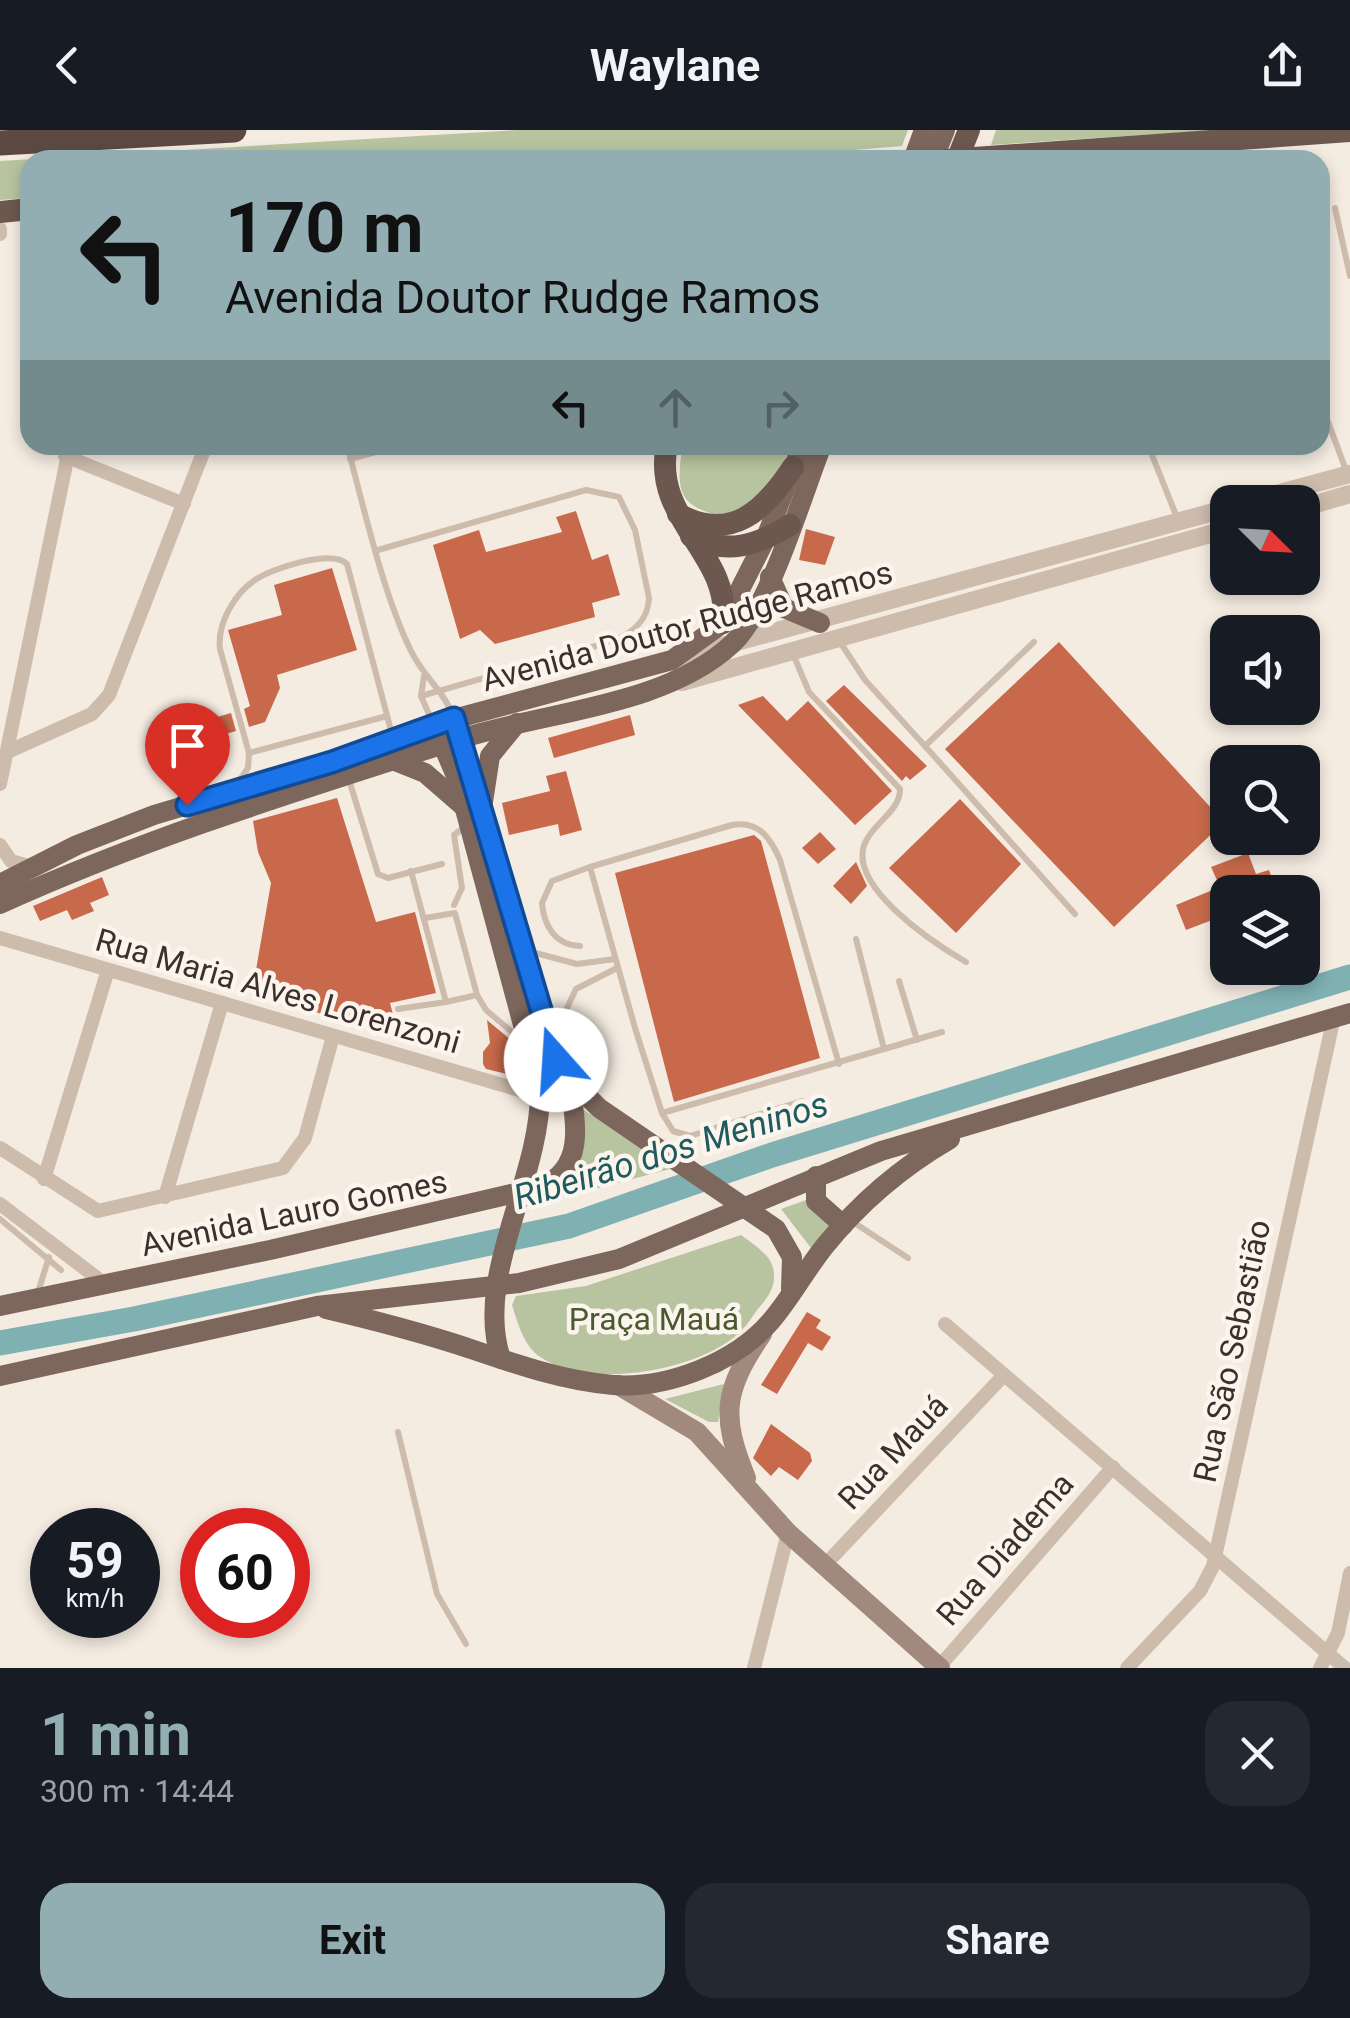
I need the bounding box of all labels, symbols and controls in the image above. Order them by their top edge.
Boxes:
icon: back [40,38,95,93]
icon: share [1255,38,1310,93]
text: Waylane [590,39,760,92]
text: 170 m [225,187,424,269]
icon: left [60,190,190,320]
text: Avenida Doutor Rudge Ramos [225,271,821,324]
icon: left [543,380,598,435]
icon: ahead [648,380,703,435]
icon: right [753,380,808,435]
north arrow [1210,485,1320,595]
map controls [1210,485,1320,985]
street label: Avenida Doutor Rudge Ramos [478,553,896,699]
button: sound [1210,615,1320,725]
pin [145,703,230,806]
icon: arrive [160,718,215,773]
button: search [1210,745,1320,855]
button: layers [1210,875,1320,985]
street label: Rua Maria Alves Lorenzoni [91,921,465,1061]
position arrow [504,1008,608,1112]
water label: Ribeirão dos Meninos [509,1084,833,1218]
street label: Avenida Lauro Gomes [138,1162,450,1264]
street label: Rua São Sebastião [1186,1216,1278,1486]
park label: Praça Mauá [569,1300,739,1338]
street label: Rua Mauá [830,1387,956,1517]
street label: Rua Diadema [929,1465,1081,1633]
speed limit sign: 60 [180,1508,310,1638]
text: 59 [66,1532,124,1590]
text: km/h [66,1584,124,1613]
text: 1 min [40,1699,191,1770]
button: close [1205,1701,1310,1806]
text: 300 m · 14:44 [40,1772,234,1810]
button: Exit [40,1883,665,1998]
button: Share [685,1883,1310,1998]

